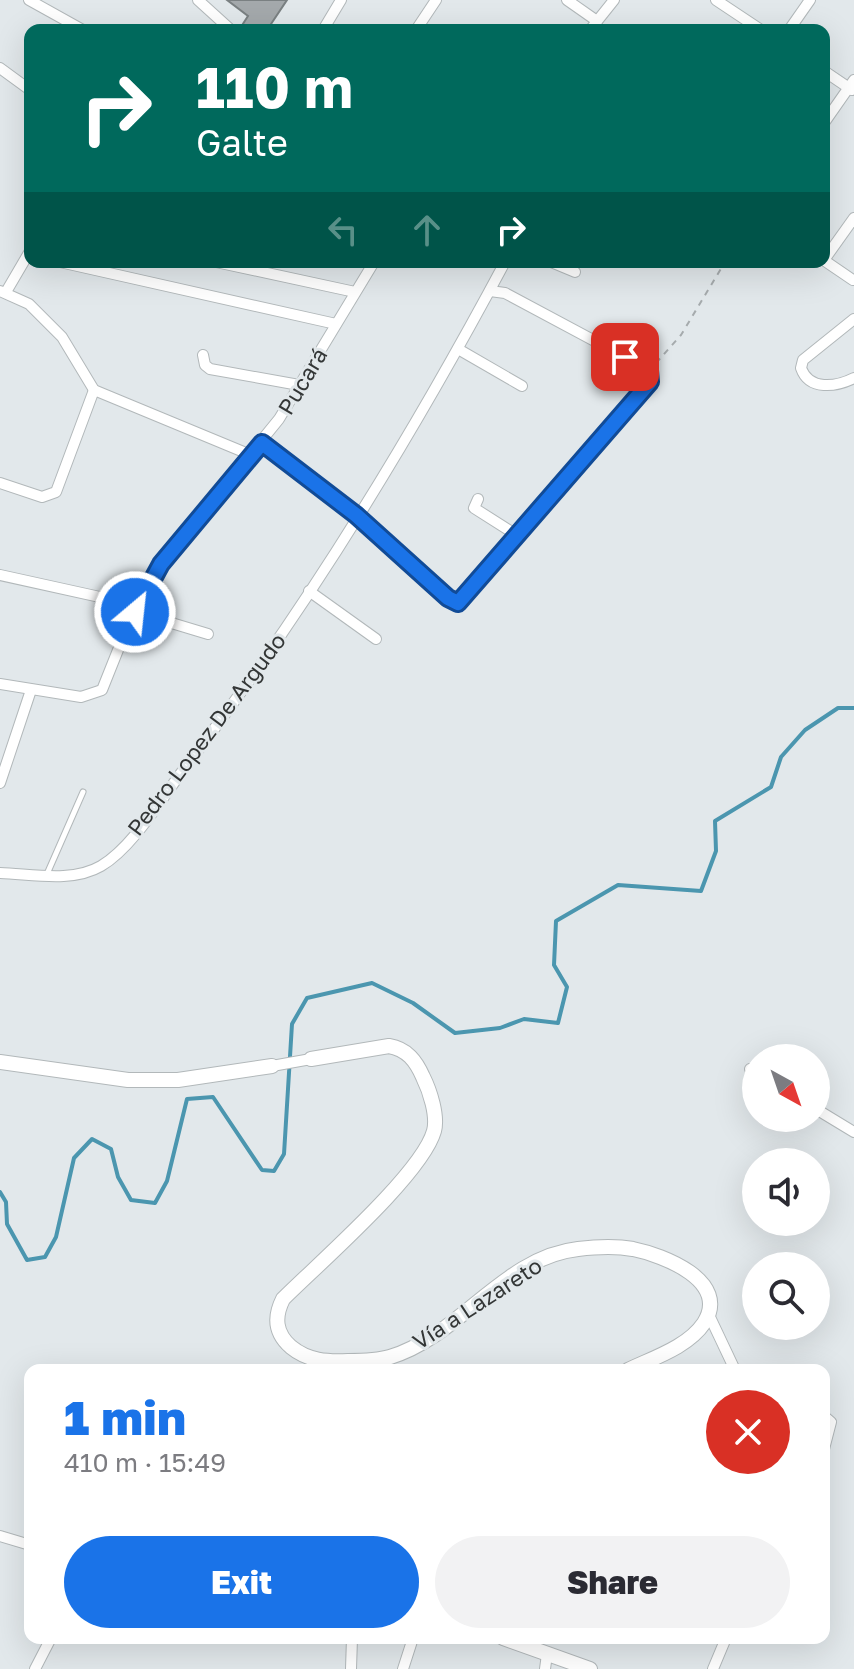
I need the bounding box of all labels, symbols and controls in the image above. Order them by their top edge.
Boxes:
text: 110 m [196,53,353,120]
icon: right [64,56,168,160]
text: Galte [196,121,288,164]
icon: left [321,208,365,252]
icon: ahead [405,208,449,252]
icon: right [489,208,533,252]
pin [591,323,659,391]
icon: arrive [603,335,647,379]
street label: Pucará [272,343,332,419]
position arrow [93,570,177,654]
street label: Pedro Lopez De Argudo [121,627,291,841]
north arrow [742,1044,830,1132]
map controls [742,1044,830,1340]
button: sound [742,1148,830,1236]
street label: Vía a Lazareto [407,1251,547,1355]
button: search [742,1252,830,1340]
text: 1 min [64,1388,186,1446]
button: close [706,1390,790,1474]
text: 410 m · 15:49 [64,1447,226,1478]
button: Exit [64,1536,419,1628]
button: Share [435,1536,790,1628]

